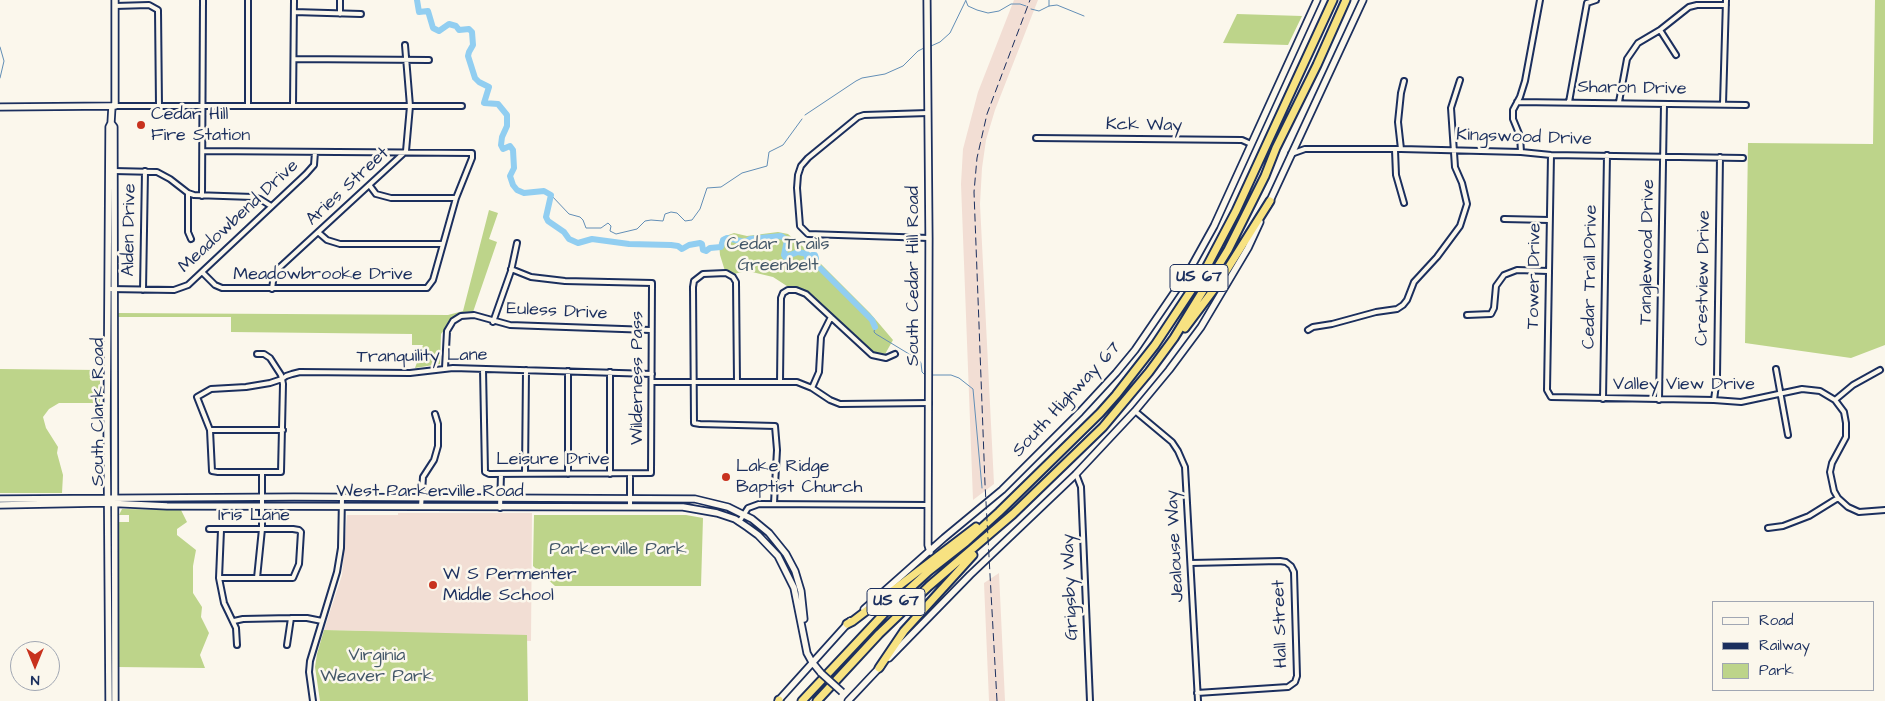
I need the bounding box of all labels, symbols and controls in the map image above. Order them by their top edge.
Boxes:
street label: Sharon Drive [1577,77,1687,101]
place label: Cedar Hill Fire Station [151,104,250,146]
street label: Kck Way [1106,115,1182,137]
marker: Cedar Hill Fire Station [135,119,147,131]
street label: Kingswood Drive [1456,125,1592,151]
street label: Aries Street [302,143,394,231]
street label: Meadowbend Drive [174,156,304,278]
street label: Tanglewood Drive [1636,179,1660,325]
street label: Alden Drive [118,183,142,277]
street label: South Cedar Hill Road [903,186,925,366]
street label: Cedar Trail Drive [1579,205,1603,349]
street label: Crestview Drive [1692,210,1716,346]
street label: Tower Drive [1523,223,1547,329]
park label: Cedar Trails Greenbelt [727,234,829,276]
street label: Meadowbrooke Drive [233,264,413,286]
road number: US 67 [1170,264,1228,292]
street label: Euless Drive [506,299,608,325]
street label: Wilderness Pass [627,311,649,445]
street label: South Clark Road [88,338,110,486]
street label: South Highway 67 [1008,338,1126,462]
street label: Tranquility Lane [356,345,488,369]
street label: Valley View Drive [1613,374,1755,396]
street label: Leisure Drive [496,449,610,471]
place label: Lake Ridge Baptist Church [736,456,863,498]
marker: Lake Ridge Baptist Church [720,471,732,483]
street label: West Parkerville Road [336,481,524,503]
street label: Jealouse Way [1162,489,1190,603]
street label: Iris Lane [218,505,290,527]
street label: Grigsby Way [1058,533,1084,641]
park label: Parkerville Park [549,539,687,561]
place label: W S Permenter Middle School [443,564,577,606]
marker: W S Permenter Middle School [427,579,439,591]
street label: Hall Street [1269,579,1293,669]
road number: US 67 [867,588,925,616]
legend [1712,601,1875,691]
text: Road [1759,610,1793,631]
text: Railway [1759,635,1810,656]
north arrow [10,641,60,691]
park label: Virginia Weaver Park [320,645,434,688]
text: Park [1759,660,1794,681]
text: N [31,670,39,690]

